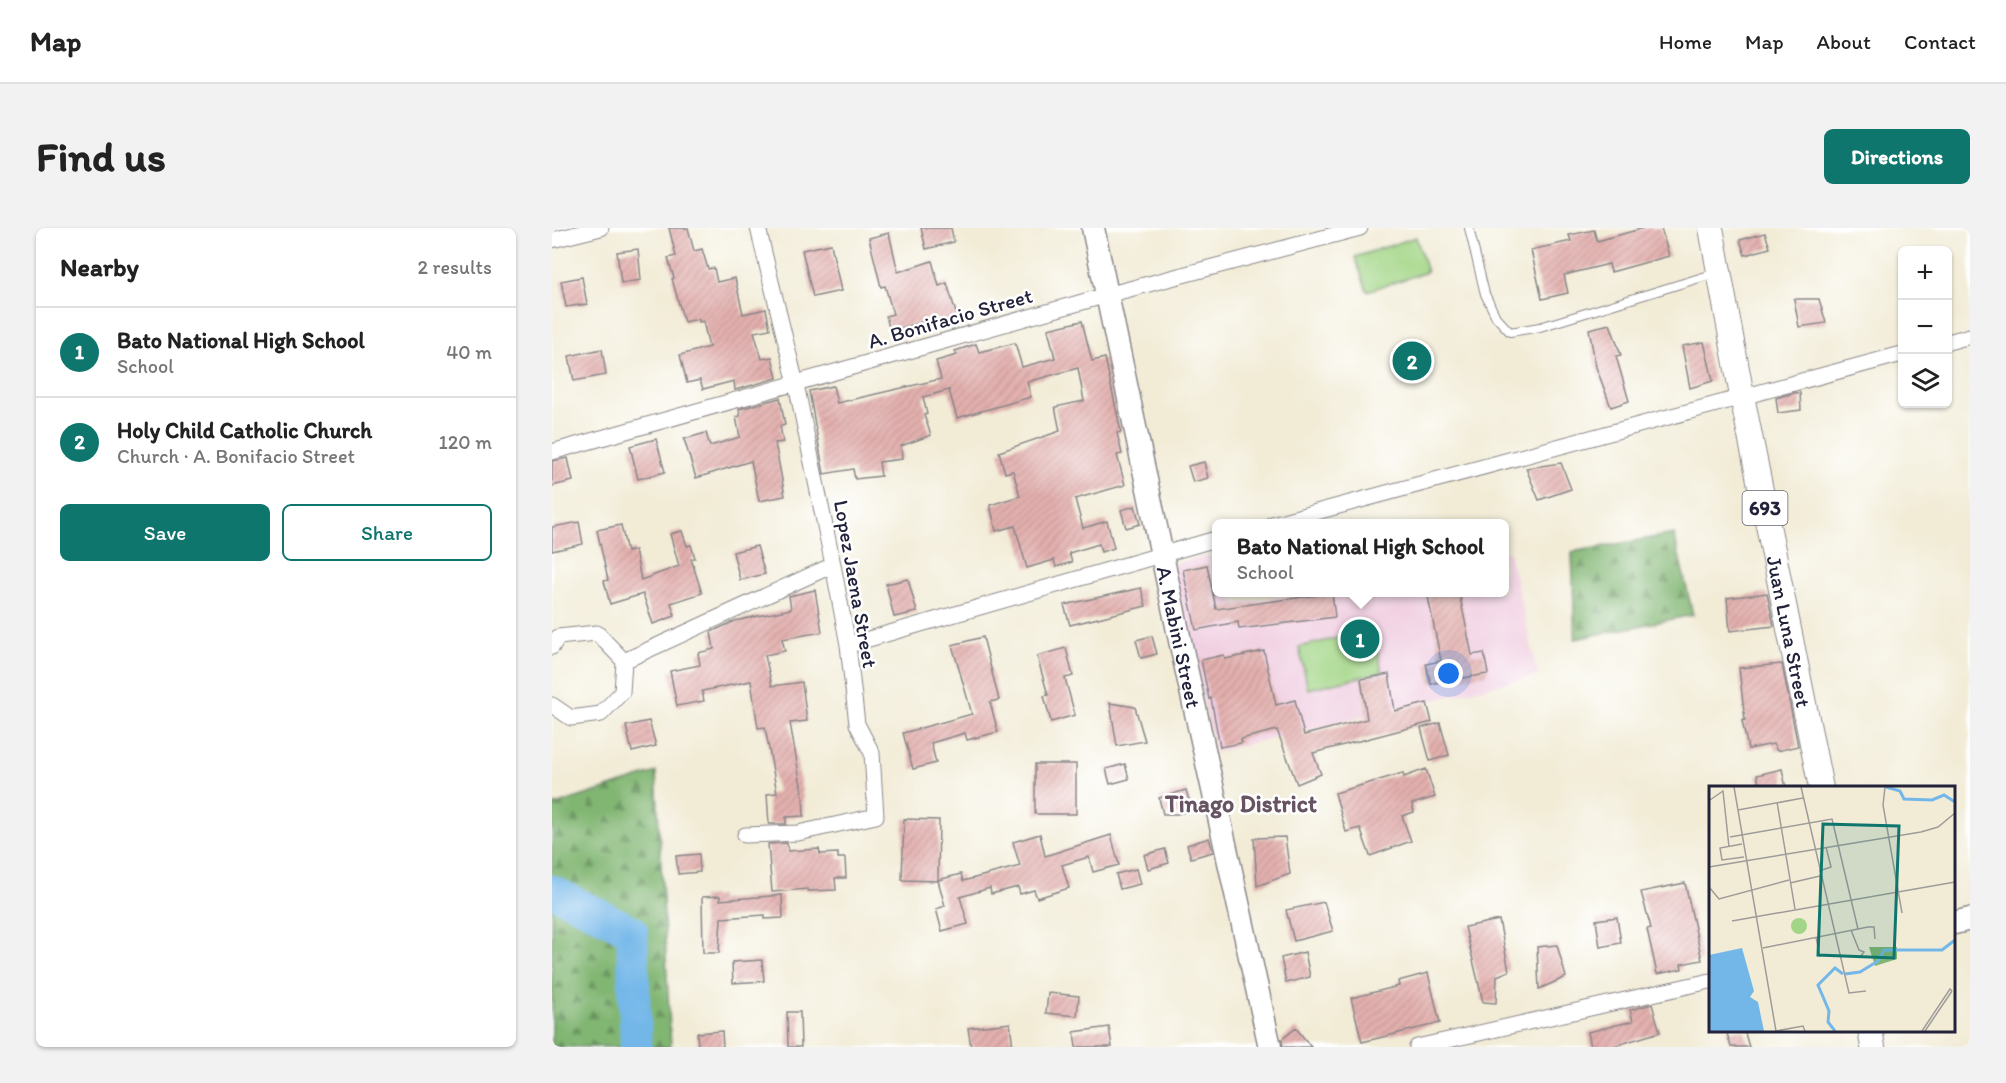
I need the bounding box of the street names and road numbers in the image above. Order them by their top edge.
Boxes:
street label: A. Bonifacio Street [865,283,1035,353]
road number: 693 [1742,491,1788,525]
street label: Lopez Jaena Street [829,498,883,670]
street label: Juan Luna Street [1762,554,1817,709]
street label: A. Mabini Street [1152,564,1207,710]

